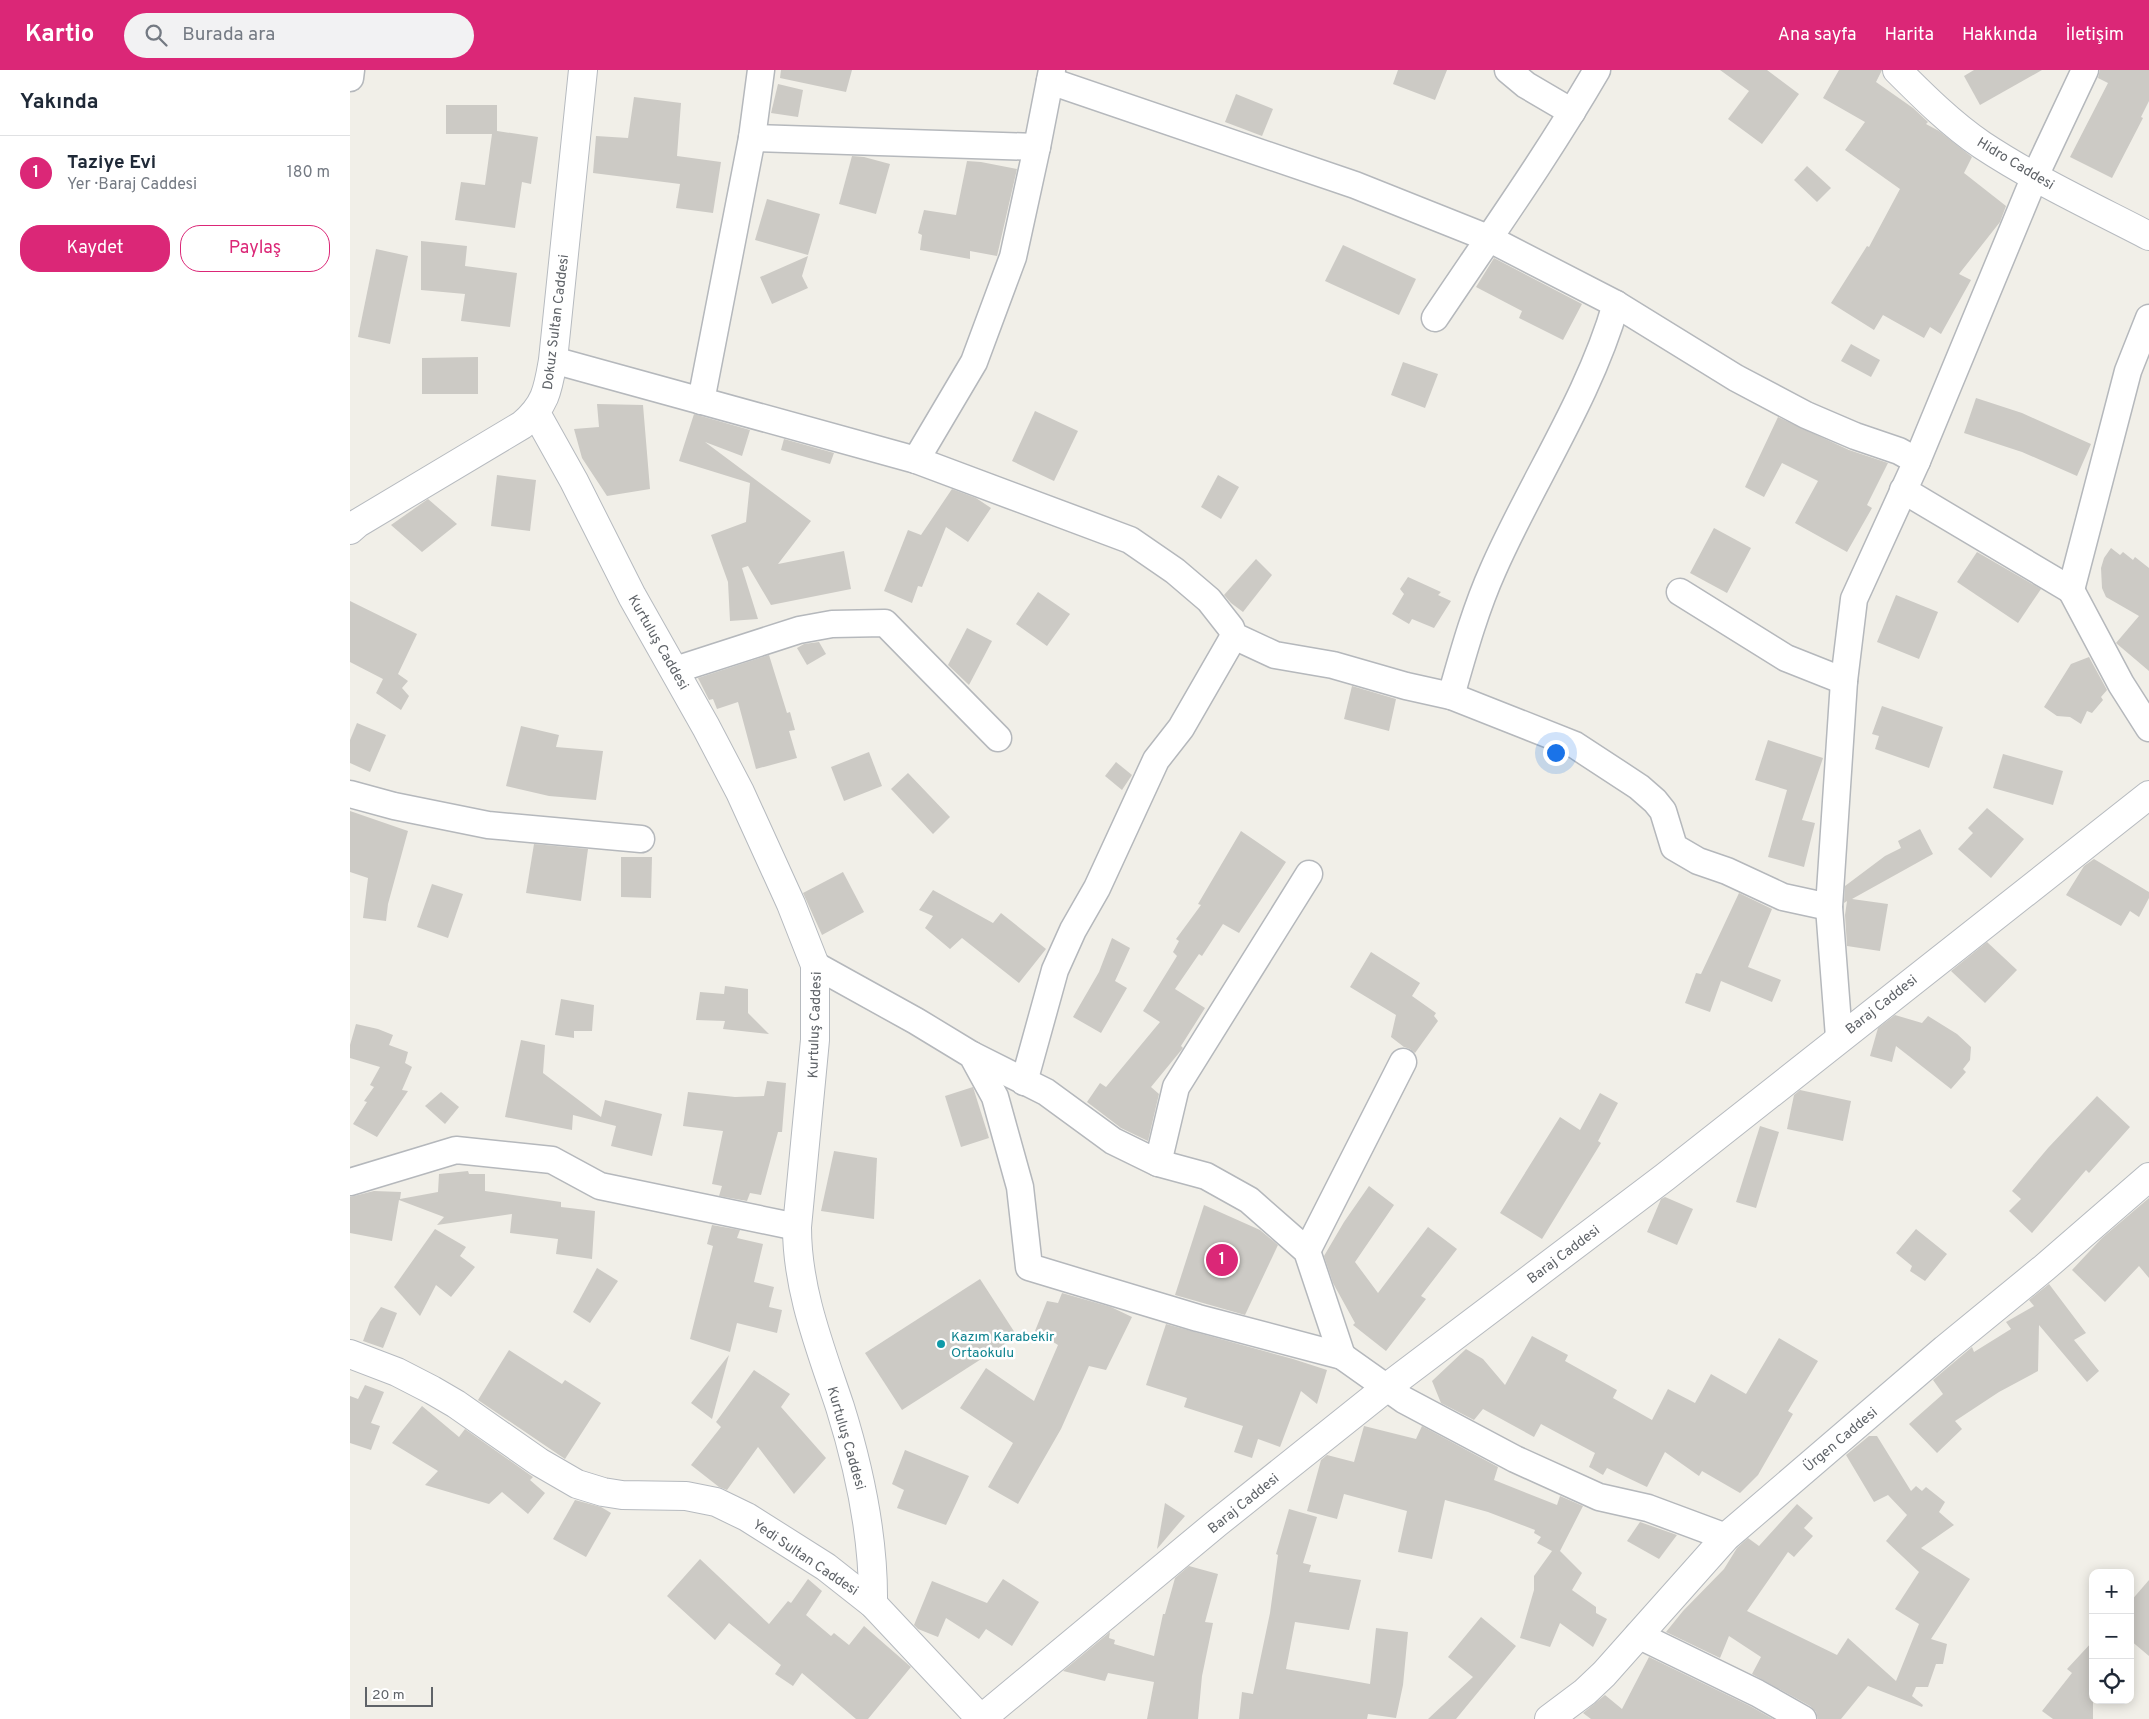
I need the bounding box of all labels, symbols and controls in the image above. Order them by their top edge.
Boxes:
search box [124,13,474,58]
text: Kartio [25,20,94,50]
icon: search [142,21,170,49]
text: Burada ara [182,23,275,47]
text: Ana sayfa [1778,24,1857,47]
text: Harita [1885,24,1934,47]
text: Hakkında [1962,24,2037,47]
text: İletişim [2065,24,2124,47]
text: Yakında [20,89,99,116]
street label: Hidro Caddesi [1973,135,2057,194]
text: Taziye Evi [67,151,156,175]
text: 1 [33,163,39,183]
text: 180 m [287,163,330,183]
text: Yer · Baraj Caddesi [67,175,197,195]
button: Kaydet [20,225,170,272]
button: Paylaş [180,225,330,272]
street label: Dokuz Sultan Caddesi [540,253,573,391]
street label: Kurtuluş Caddesi [624,592,692,693]
your location [1543,740,1569,766]
street label: Kurtuluş Caddesi [805,971,826,1079]
street label: Baraj Caddesi [1843,972,1921,1039]
street label: Baraj Caddesi [1524,1222,1604,1288]
pin: 1 [1206,1241,1238,1279]
place label: Kazım Karabekir Ortaokulu [951,1329,1055,1362]
marker: Kazım Karabekir Ortaokulu [935,1338,947,1350]
street label: Kurtuluş Caddesi [823,1385,868,1492]
street label: Ürgen Caddesi [1800,1404,1881,1476]
street label: Baraj Caddesi [1205,1470,1283,1538]
street label: Yedi Sultan Caddesi [749,1517,861,1600]
map controls [2089,1569,2134,1704]
button: + [2089,1569,2134,1614]
button: − [2089,1614,2134,1659]
button: locate [2089,1659,2134,1704]
scale bar [365,1684,432,1707]
text: 20 m [372,1687,405,1704]

